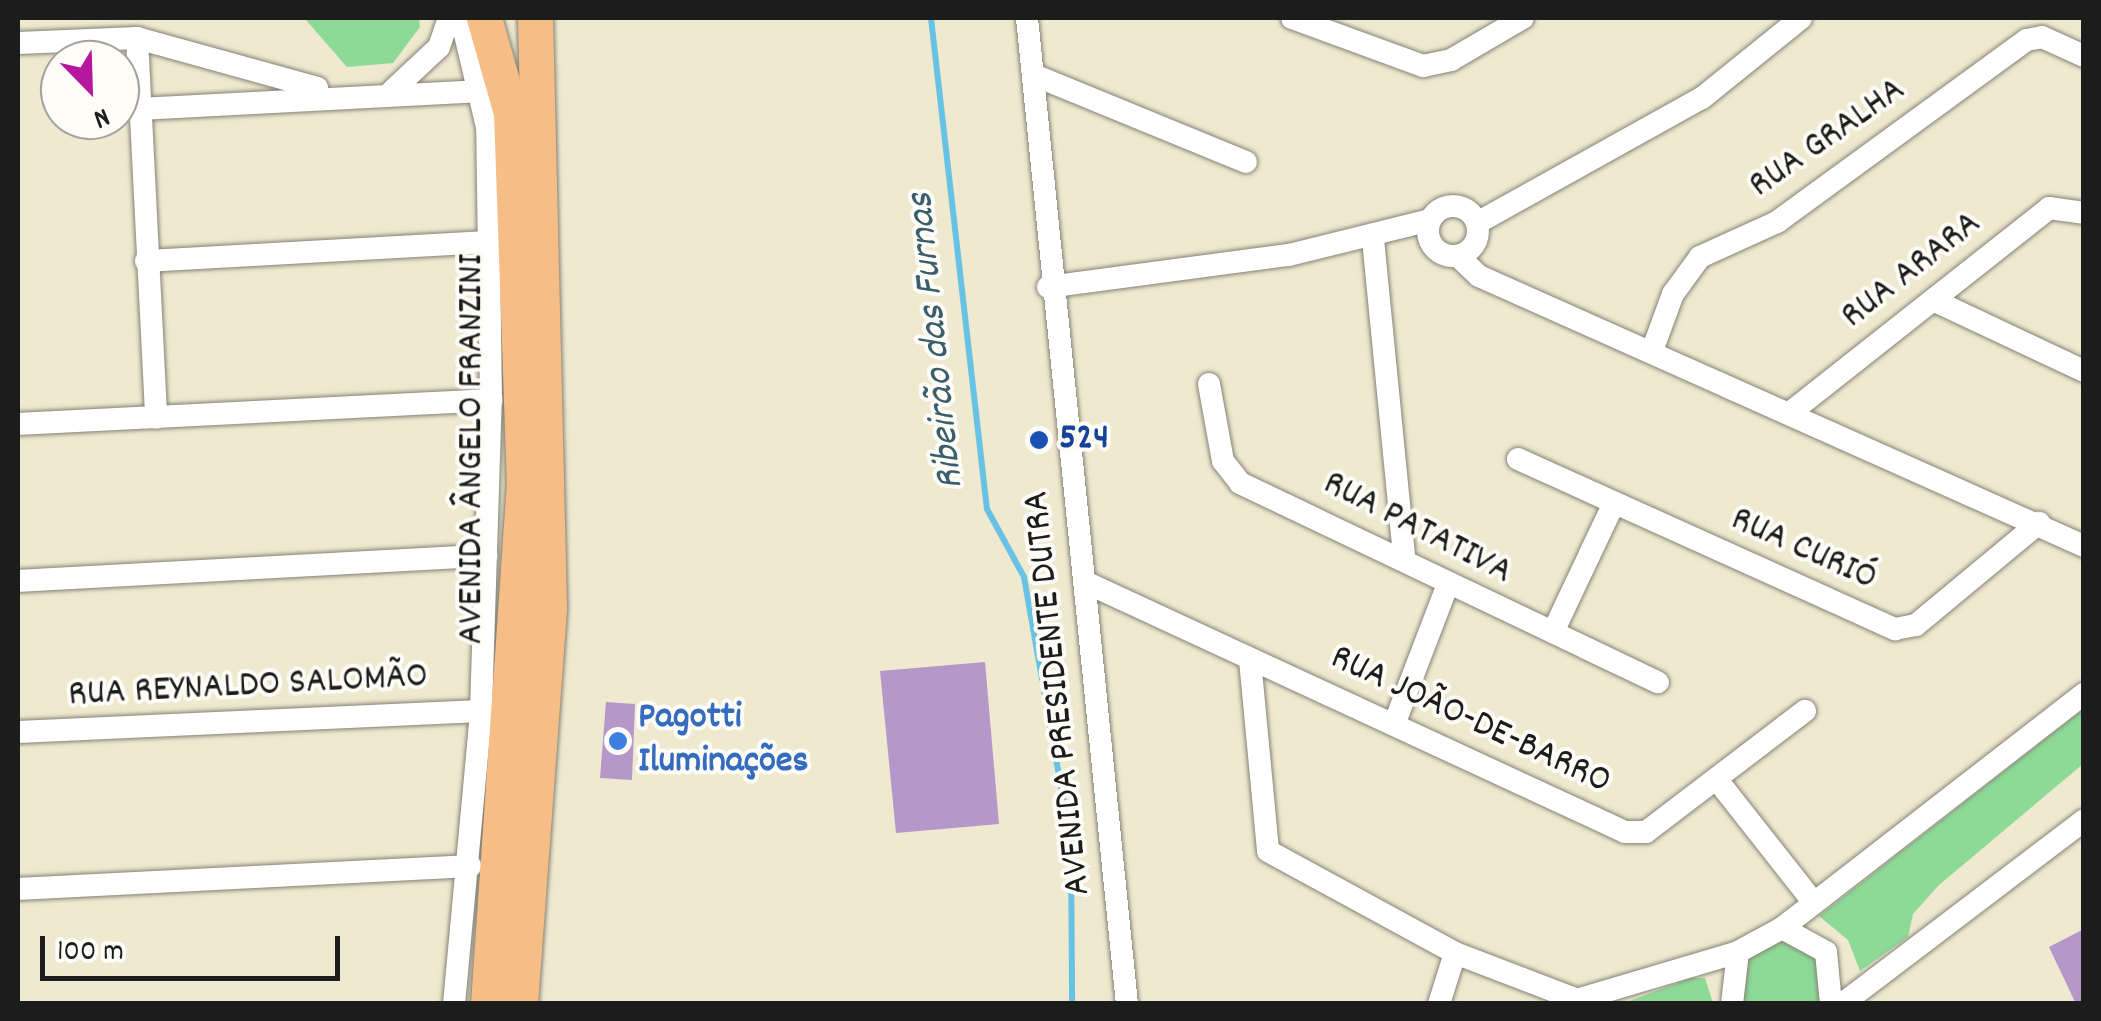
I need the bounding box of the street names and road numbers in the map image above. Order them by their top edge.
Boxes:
street label: RUA GRALHA [1741,69,1915,209]
street label: RUA ARARA [1833,202,1991,340]
street label: AVENIDA ÂNGELO FRANZINI [450,254,496,644]
street label: RUA PATATIVA [1315,462,1519,596]
street label: AVENIDA PRESIDENTE DUTRA [1015,488,1103,898]
street label: RUA CURIÓ [1723,498,1883,602]
street label: RUA JOÃO-DE-BARRO [1323,636,1617,806]
street label: RUA REYNALDO SALOMÃO [67,655,429,719]

